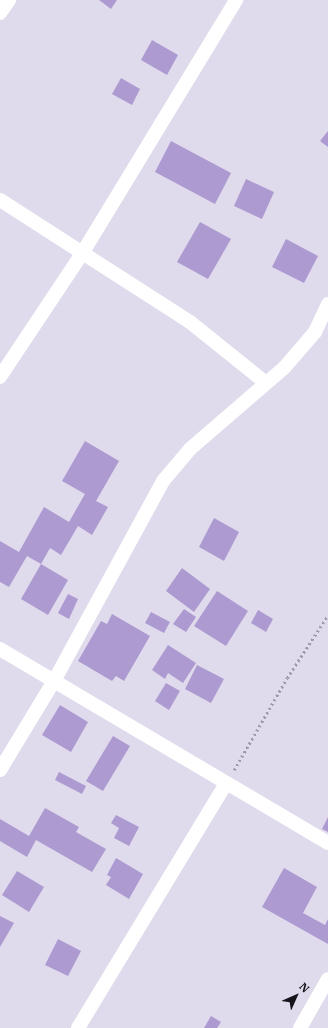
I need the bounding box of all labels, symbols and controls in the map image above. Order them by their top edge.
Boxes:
north arrow [276,976,316,1016]
text: N [296,979,313,996]

